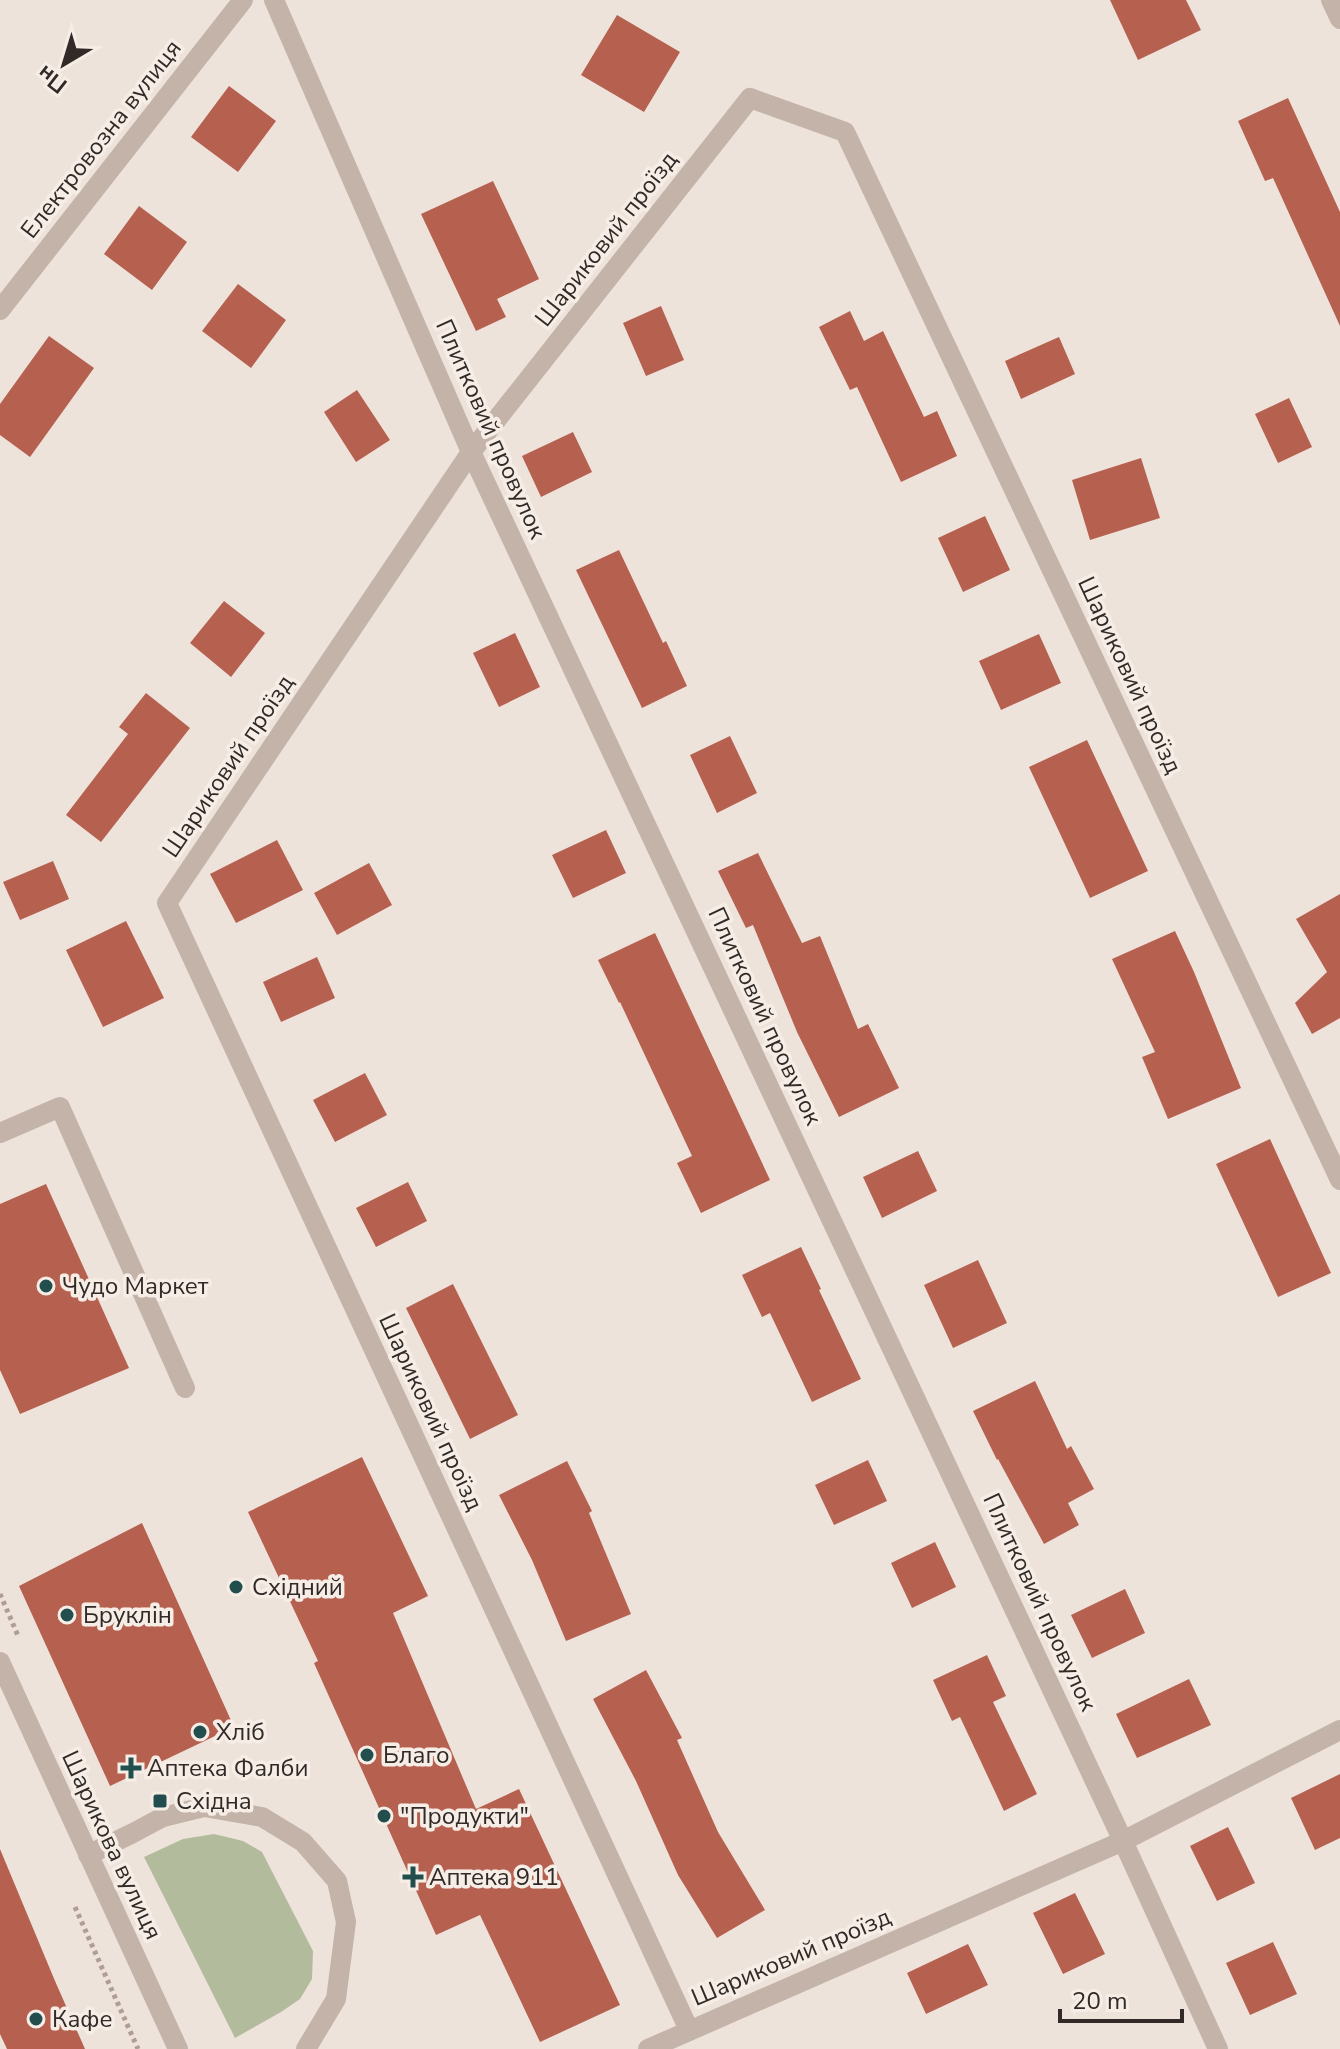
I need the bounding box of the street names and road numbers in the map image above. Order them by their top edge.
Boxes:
street label: Електровозна вулиця [13,33,189,245]
street label: Шариковий проїзд [528,145,684,333]
street label: Плитковий провулок [428,314,554,544]
street label: Шариковий проїзд [1070,571,1190,779]
street label: Шариковий проїзд [155,668,301,864]
street label: Плитковий провулок [700,902,830,1130]
street label: Шариковий проїзд [371,1308,491,1516]
street label: Плитковий провулок [975,1488,1105,1716]
street label: Шарикова вулиця [54,1745,170,1945]
street label: Шариковий проїзд [686,1900,896,2014]

